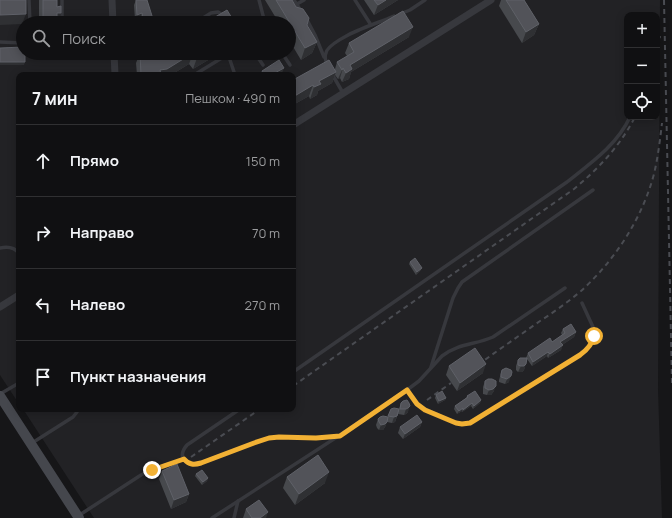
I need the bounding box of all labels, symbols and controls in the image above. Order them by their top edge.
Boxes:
map controls [624,12,660,120]
button: + [624,12,660,48]
search box [16,16,296,60]
icon: search [30,27,52,49]
text: Поиск [62,28,106,49]
button: − [624,48,660,84]
button: locate [624,84,660,120]
text: 7 мин [32,87,78,110]
text: Пешком · 490 m [185,89,280,107]
icon: ahead [32,150,54,172]
text: Прямо [70,150,119,171]
text: 150 m [246,152,280,170]
icon: right [32,222,54,244]
text: Направо [70,222,134,243]
text: 70 m [252,224,280,242]
icon: left [32,294,54,316]
text: Налево [70,294,125,315]
text: 270 m [245,296,280,314]
route start [585,327,603,345]
icon: arrive [32,366,54,388]
text: Пункт назначения [70,366,206,387]
route end [143,461,161,479]

